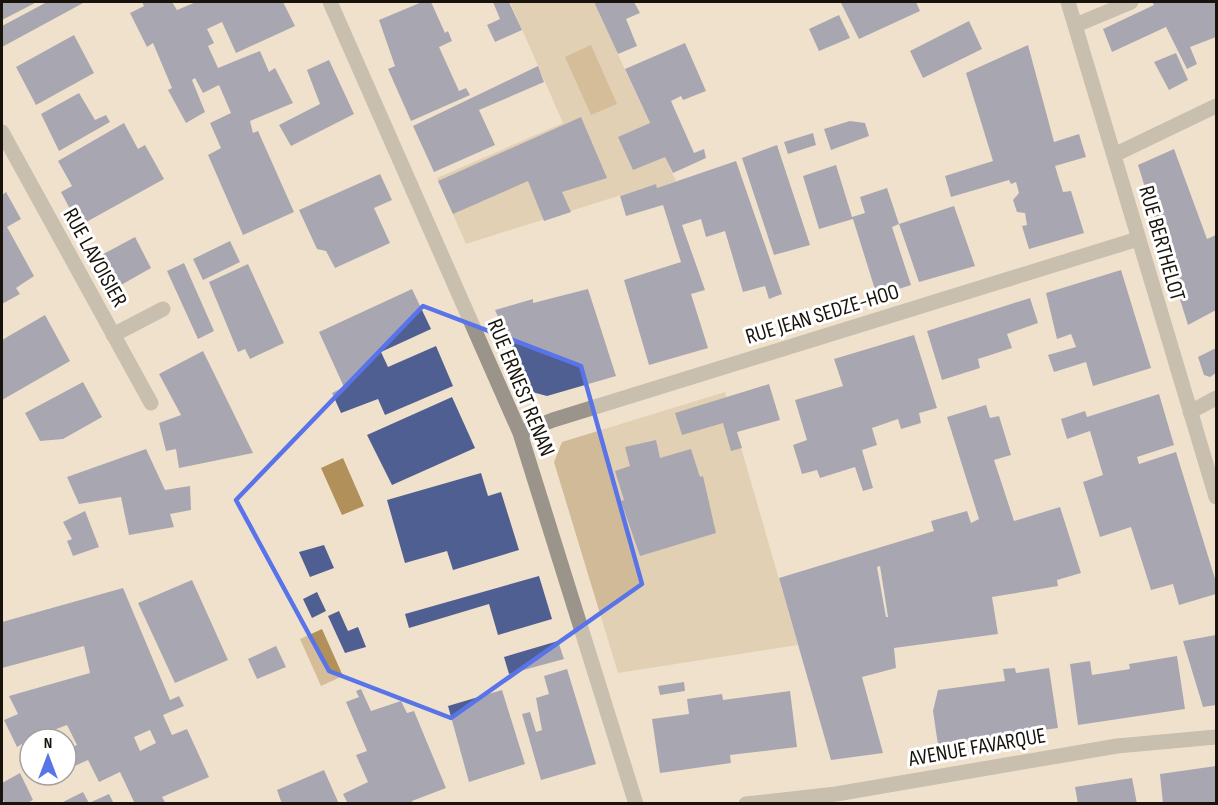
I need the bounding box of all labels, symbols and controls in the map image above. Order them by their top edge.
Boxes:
street label: RUE BERTHELOT [1132,183,1191,304]
street label: RUE LAVOISIER [57,204,133,312]
street label: RUE JEAN SEDZE-HOO [742,278,902,351]
street label: RUE ERNEST RENAN [481,315,560,460]
street label: AVENUE FAVARQUE [906,722,1048,773]
north arrow [18,727,78,787]
text: N [44,734,52,753]

